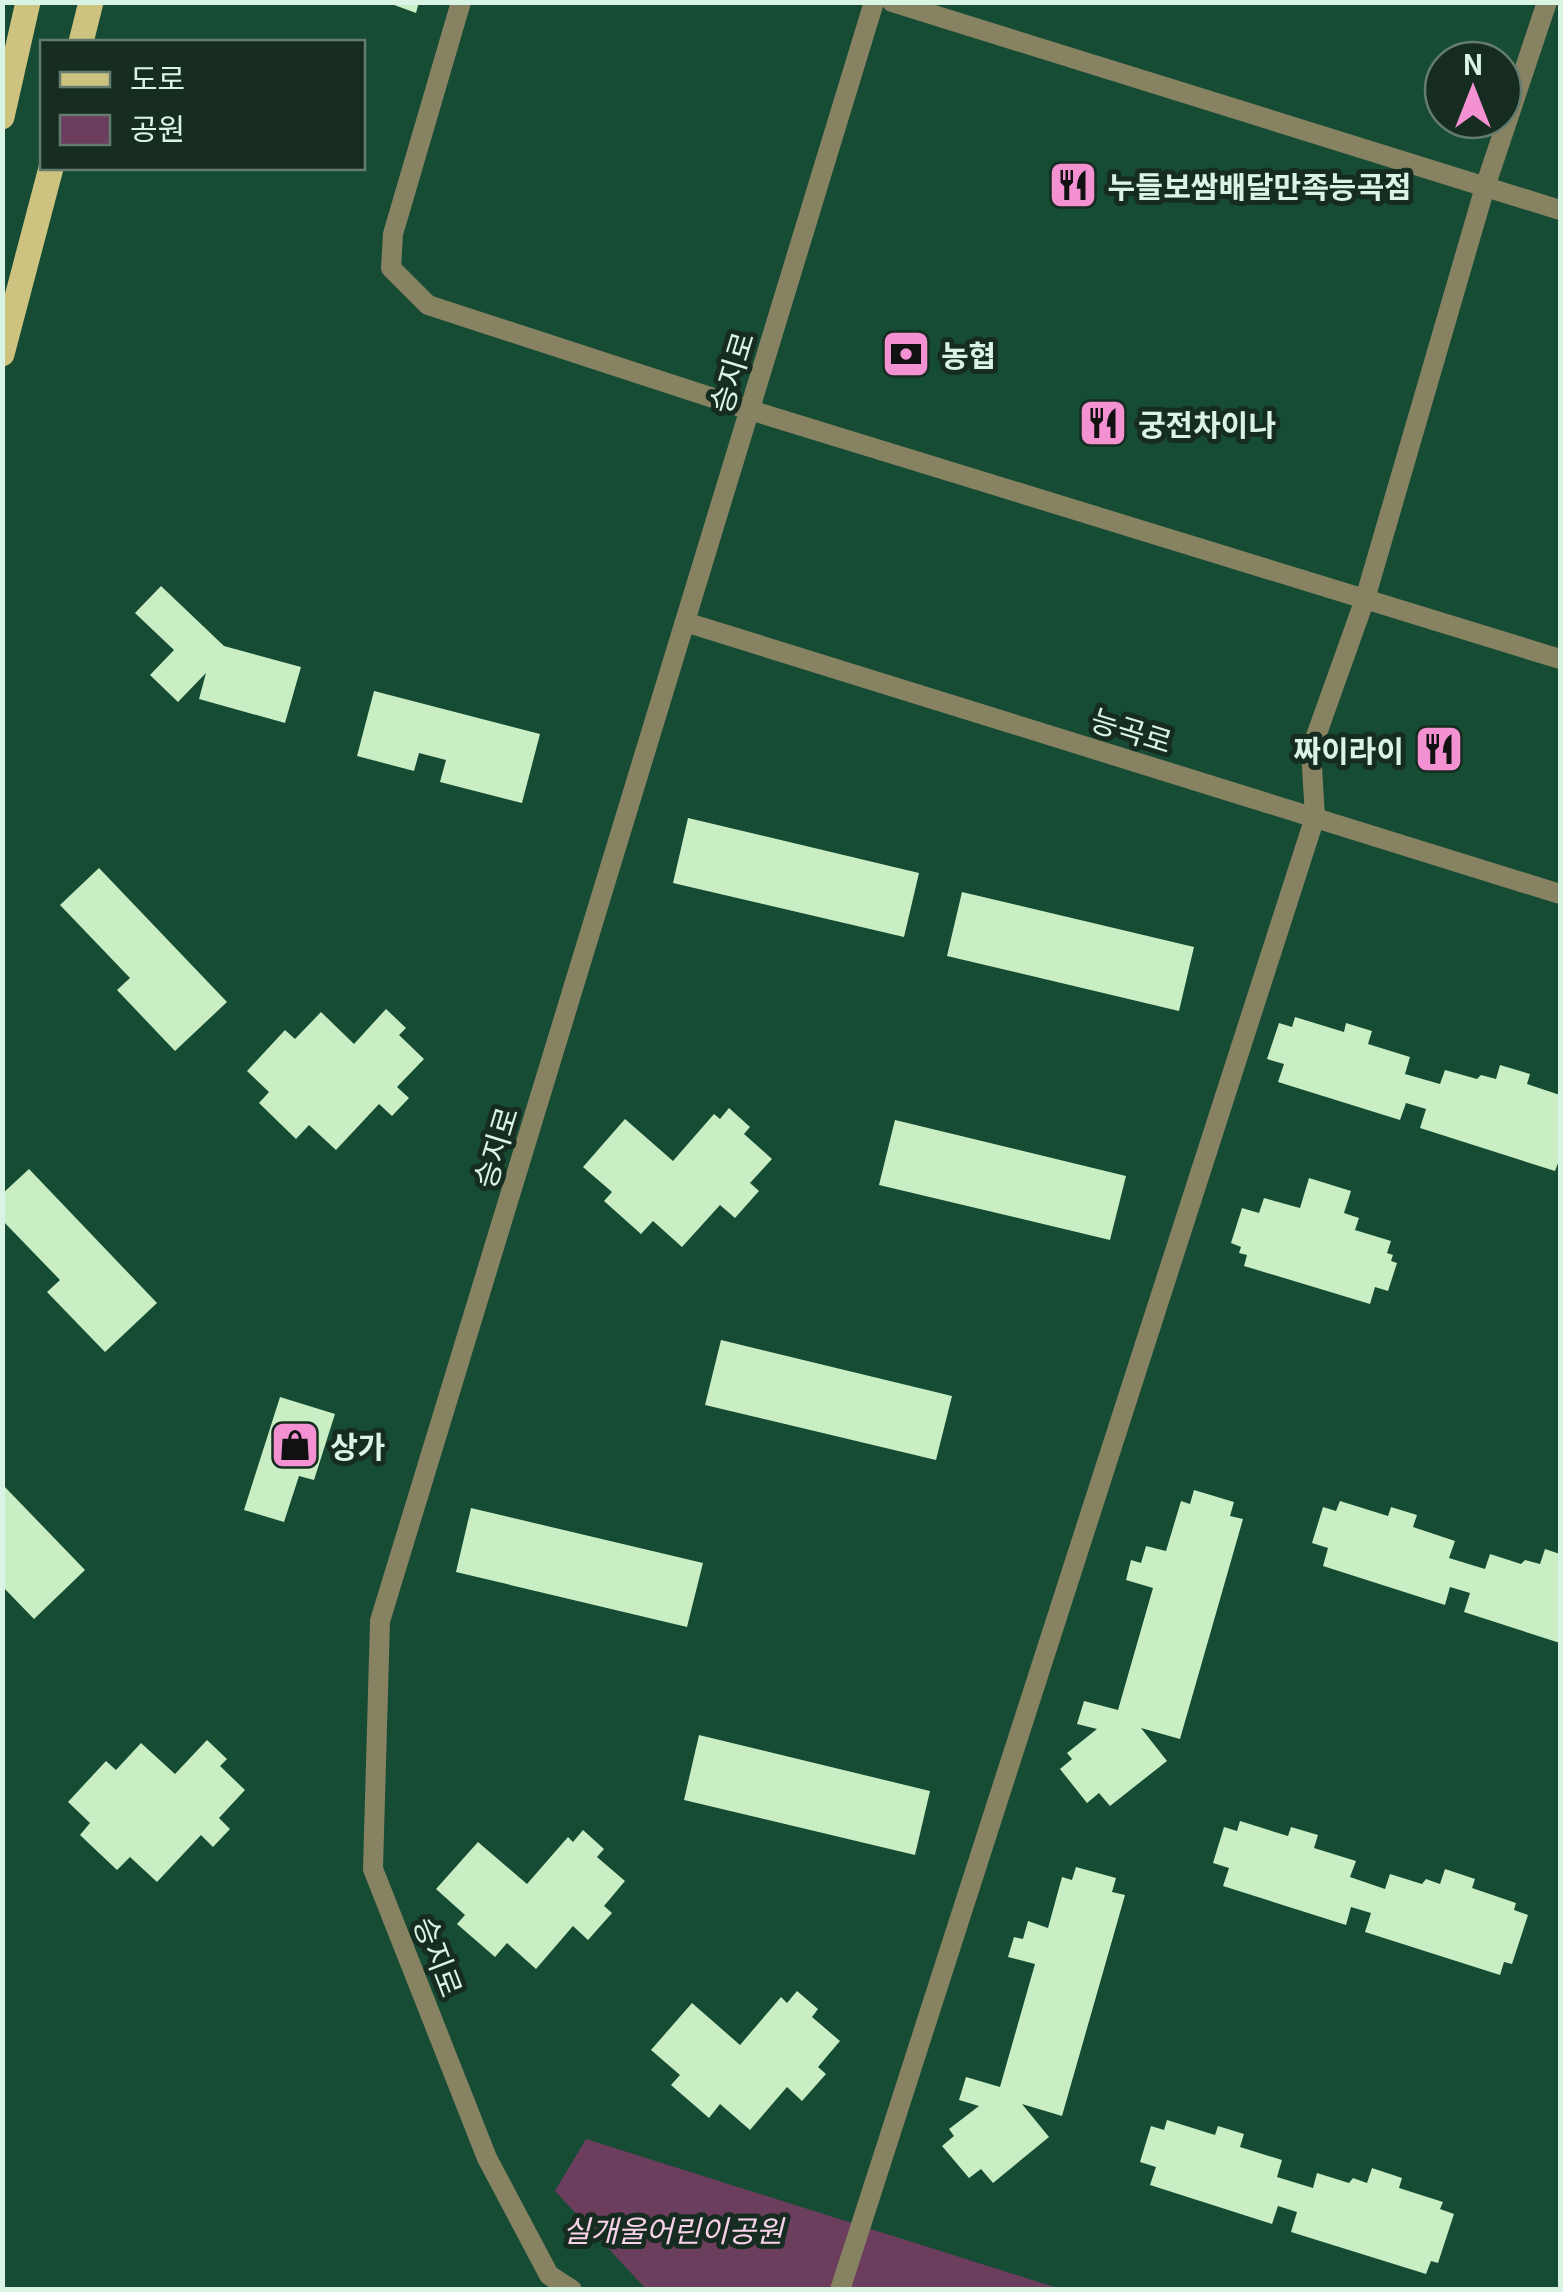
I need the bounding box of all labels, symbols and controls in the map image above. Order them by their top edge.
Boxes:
legend [40,40,365,170]
north arrow [1423,40,1523,140]
text: N [1463,43,1483,83]
text: 도로 [130,55,185,99]
text: 공원 [130,105,185,149]
restaurant icon: 누들보쌈배달만족능곡점 [1047,159,1099,211]
place label: 누들보쌈배달만족능곡점 [1108,163,1412,207]
street label: 승지로 [697,326,763,418]
bank icon: 농협 [880,328,932,380]
place label: 농협 [941,332,996,376]
restaurant icon: 궁전차이나 [1077,397,1129,449]
place label: 궁전차이나 [1138,401,1276,445]
street label: 능곡로 [1086,696,1178,762]
restaurant icon: 짜이라이 [1413,723,1465,775]
place label: 짜이라이 [1294,727,1404,771]
street label: 승지로 [461,1101,527,1193]
shop icon: 상가 [269,1419,321,1471]
place label: 상가 [330,1423,385,1467]
street label: 승지로 [405,1909,475,2003]
park label: 실개울어린이공원 [563,2207,786,2251]

